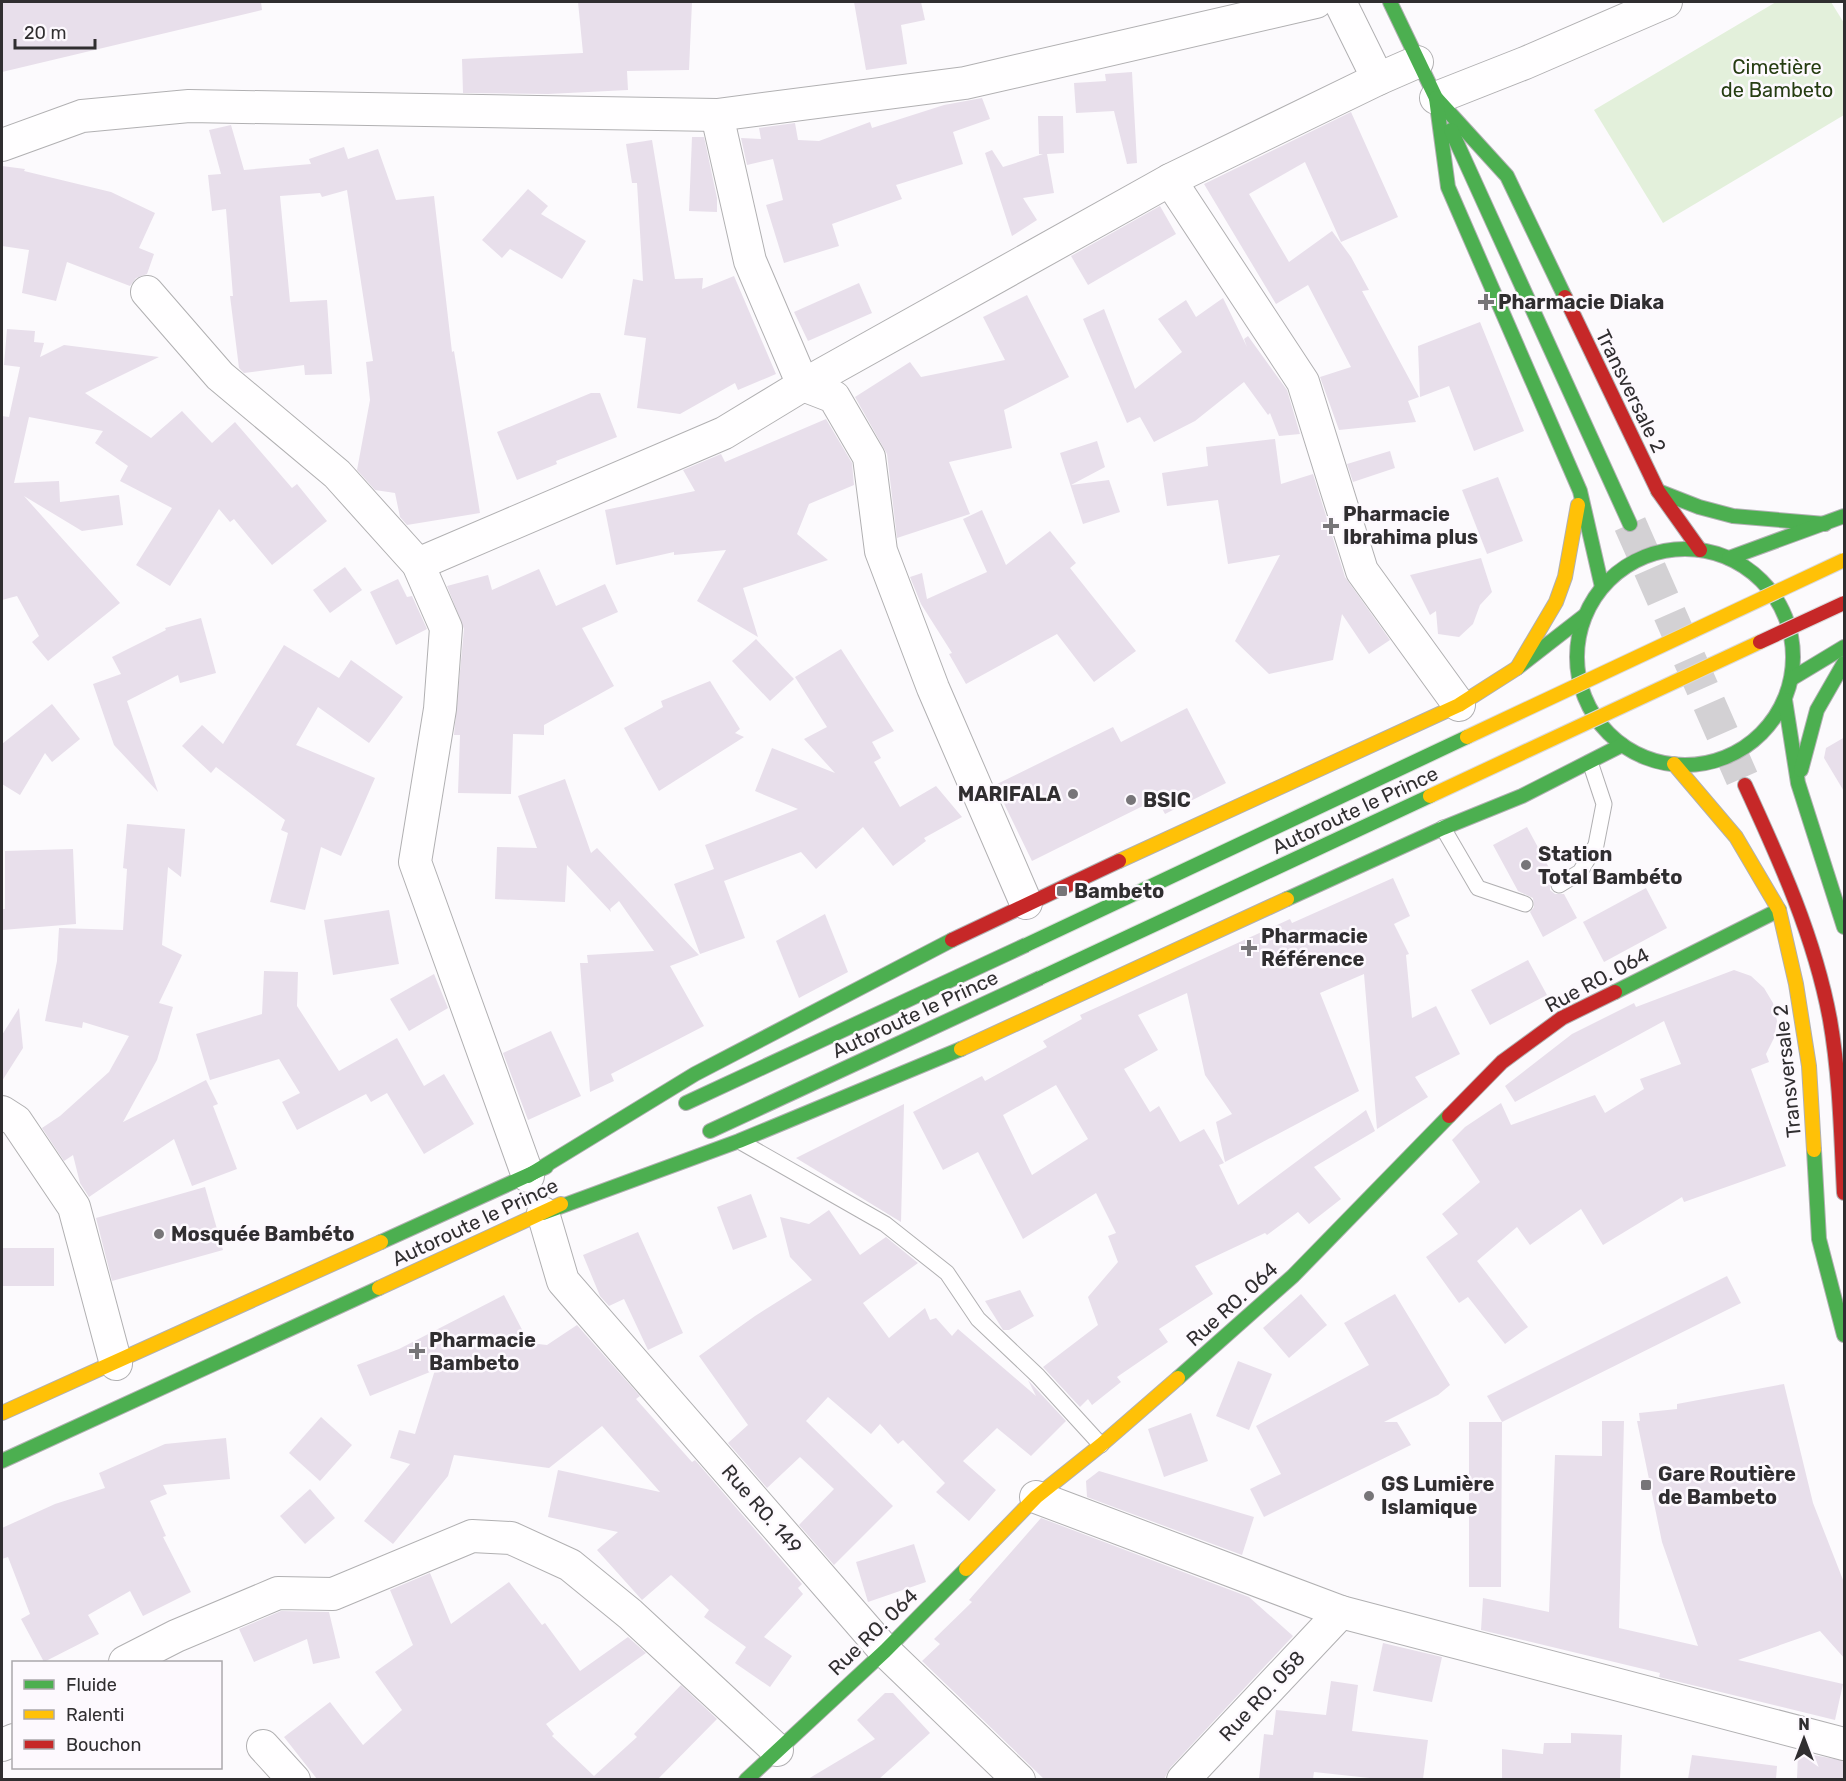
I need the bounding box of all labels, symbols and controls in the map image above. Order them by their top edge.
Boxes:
scale bar [15,12,94,50]
text: 20 m [24,22,66,44]
park label: Cimetière de Bambeto [1721,55,1833,102]
place label: Pharmacie Diaka [1498,290,1664,314]
marker: Pharmacie Diaka [1479,295,1493,309]
street label: Transversale 2 [1591,326,1671,456]
place label: Pharmacie Ibrahima plus [1343,502,1478,549]
marker: Pharmacie Ibrahima plus [1324,519,1338,533]
street label: Autoroute le Prince [1268,761,1442,859]
place label: MARIFALA [958,782,1062,806]
marker: MARIFALA [1066,787,1080,801]
place label: BSIC [1143,788,1191,812]
marker: BSIC [1124,793,1138,807]
place label: Station Total Bambéto [1538,842,1682,889]
marker: Station Total Bambéto [1519,858,1533,872]
place label: Bambeto [1074,879,1164,903]
marker: Bambeto [1055,884,1069,898]
place label: Pharmacie Référence [1261,924,1368,971]
marker: Pharmacie Référence [1242,941,1256,955]
street label: Rue RO. 064 [1541,942,1653,1018]
street label: Autoroute le Prince [828,965,1002,1063]
street label: Transversale 2 [1768,1003,1806,1139]
street label: Autoroute le Prince [388,1173,562,1271]
place label: Mosquée Bambéto [171,1222,355,1246]
marker: Mosquée Bambéto [152,1227,166,1241]
street label: Rue RO. 064 [1181,1257,1283,1351]
place label: Pharmacie Bambeto [429,1328,536,1375]
marker: Pharmacie Bambeto [410,1344,424,1358]
street label: Rue RO. 149 [717,1460,807,1558]
place label: Gare Routière de Bambeto [1658,1462,1796,1509]
place label: GS Lumière Islamique [1381,1472,1494,1519]
marker: Gare Routière de Bambeto [1639,1478,1653,1492]
marker: GS Lumière Islamique [1362,1489,1376,1503]
street label: Rue RO. 064 [823,1584,923,1680]
street label: Rue RO. 058 [1214,1646,1310,1746]
legend [12,1661,222,1769]
text: Fluide [66,1674,117,1696]
text: Ralenti [66,1704,124,1726]
north arrow [1774,1709,1834,1769]
text: N [1798,1715,1810,1734]
text: Bouchon [66,1734,141,1756]

